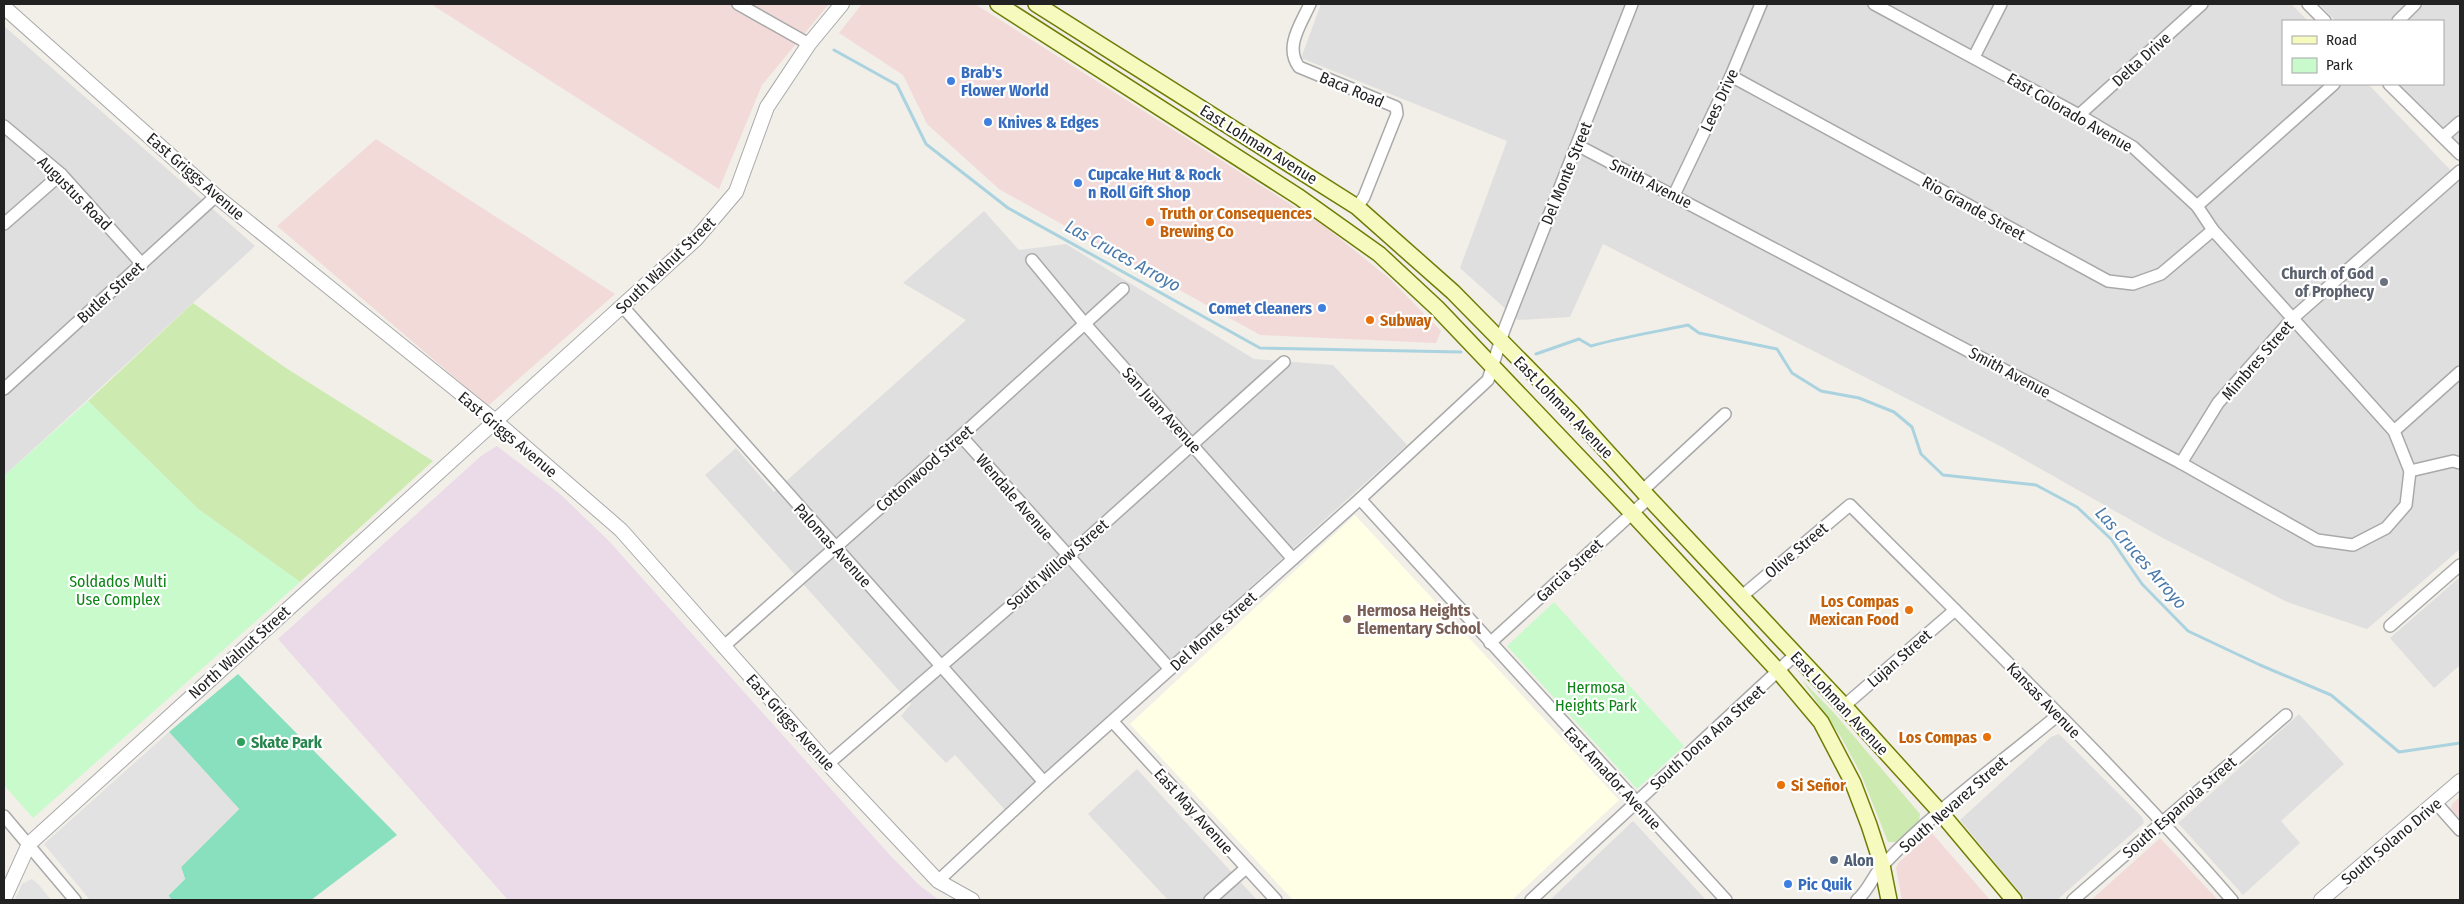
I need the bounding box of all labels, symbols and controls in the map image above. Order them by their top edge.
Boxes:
legend [2282,20,2444,85]
street label: Delta Drive [2108,28,2175,91]
text: Road [2326,31,2357,49]
text: Park [2326,56,2353,74]
place label: Brab's Flower World [961,63,1049,100]
street label: Lees Drive [1697,66,1742,135]
street label: Baca Road [1317,67,1387,112]
street label: East Colorado Avenue [2004,69,2136,156]
marker: Brab's Flower World [945,75,957,87]
street label: East Lohman Avenue [1197,101,1321,188]
place label: Knives & Edges [998,113,1099,132]
marker: Knives & Edges [982,116,994,128]
street label: Del Monte Street [1537,118,1596,227]
street label: East Griggs Avenue [143,129,248,224]
street label: Augustus Road [34,152,116,234]
street label: Smith Avenue [1606,155,1695,212]
place label: Cupcake Hut & Rock n Roll Gift Shop [1088,165,1222,202]
street label: Rio Grande Street [1919,172,2029,245]
marker: Cupcake Hut & Rock n Roll Gift Shop [1072,177,1084,189]
place label: Truth or Consequences Brewing Co [1160,204,1312,241]
street label: South Walnut Street [612,213,719,318]
water label: Las Cruces Arroyo [1061,215,1185,297]
marker: Truth or Consequences Brewing Co [1144,216,1156,228]
street label: Butler Street [73,257,148,327]
place label: Church of God of Prophecy [2281,264,2374,301]
marker: Church of God of Prophecy [2378,276,2390,288]
place label: Comet Cleaners [1208,299,1312,318]
marker: Comet Cleaners [1316,302,1328,314]
place label: Subway [1380,311,1432,330]
marker: Subway [1364,314,1376,326]
street label: Mimbres Street [2218,316,2298,404]
street label: Smith Avenue [1966,343,2054,402]
street label: East Lohman Avenue [1510,352,1617,463]
street label: San Juan Avenue [1118,364,1205,457]
street label: East Griggs Avenue [454,387,561,481]
street label: Cottonwood Street [872,421,977,516]
street label: Wendale Avenue [972,450,1057,544]
street label: Palomas Avenue [790,499,875,591]
water label: Las Cruces Arroyo [2090,502,2192,614]
street label: South Willow Street [1003,515,1113,614]
street label: Olive Street [1761,518,1832,582]
street label: Garcia Street [1532,534,1607,606]
park label: Soldados Multi Use Complex [69,572,167,609]
street label: Del Monte Street [1166,587,1261,675]
place label: Los Compas Mexican Food [1809,592,1899,629]
street label: North Walnut Street [185,601,294,703]
place label: Hermosa Heights Elementary School [1357,601,1482,638]
marker: Los Compas Mexican Food [1903,604,1915,616]
marker: Hermosa Heights Elementary School [1341,613,1353,625]
street label: Lujan Street [1863,625,1936,691]
street label: East Lohman Avenue [1787,648,1893,759]
street label: Kansas Avenue [2003,659,2084,742]
street label: East Griggs Avenue [742,670,839,775]
park label: Hermosa Heights Park [1555,678,1637,715]
street label: South Dona Ana Street [1646,680,1769,794]
street label: East Amador Avenue [1560,723,1665,834]
place label: Los Compas [1899,728,1977,747]
marker: Los Compas [1981,731,1993,743]
place label: Skate Park [251,733,323,752]
marker: Skate Park [235,736,247,748]
street label: South Nevarez Street [1895,752,2012,856]
street label: South Espanola Street [2119,752,2241,862]
street label: East May Avenue [1150,765,1237,858]
place label: Si Señor [1791,776,1846,795]
marker: Si Señor [1775,779,1787,791]
street label: South Solano Drive [2337,794,2445,889]
place label: Alon [1843,851,1874,870]
marker: Alon [1828,854,1840,866]
place label: Pic Quik [1798,875,1853,894]
marker: Pic Quik [1782,878,1794,890]

